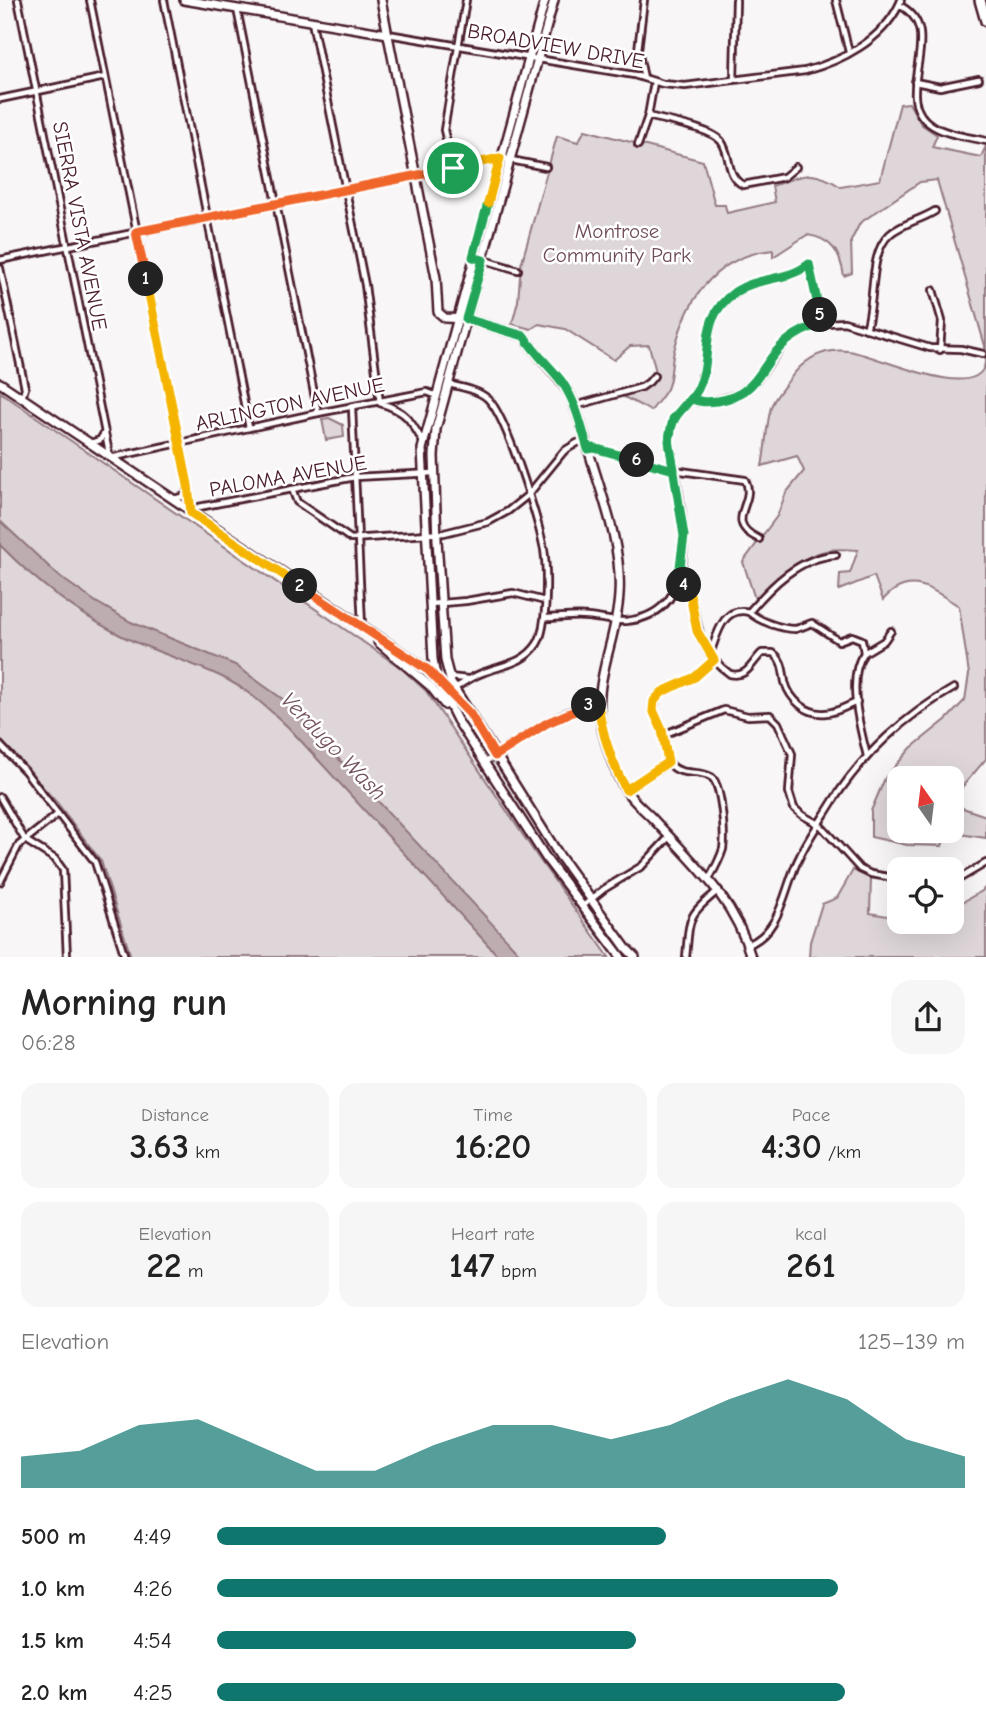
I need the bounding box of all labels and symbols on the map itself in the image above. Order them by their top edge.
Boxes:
street label: BROADVIEW DRIVE [466,19,646,73]
street label: SIERRA VISTA AVENUE [48,119,112,333]
pin [423,138,483,198]
park label: Montrose Community Park [543,219,691,267]
pin: 1 [128,262,164,296]
pin: 5 [802,298,838,332]
street label: ARLINGTON AVENUE [193,372,387,436]
pin: 6 [620,442,654,477]
street label: PALOMA AVENUE [207,450,369,502]
pin: 2 [282,568,318,604]
pin: 4 [666,568,702,602]
water label: Verdugo Wash [275,687,392,806]
pin: 3 [572,688,606,722]
north arrow [887,766,964,844]

